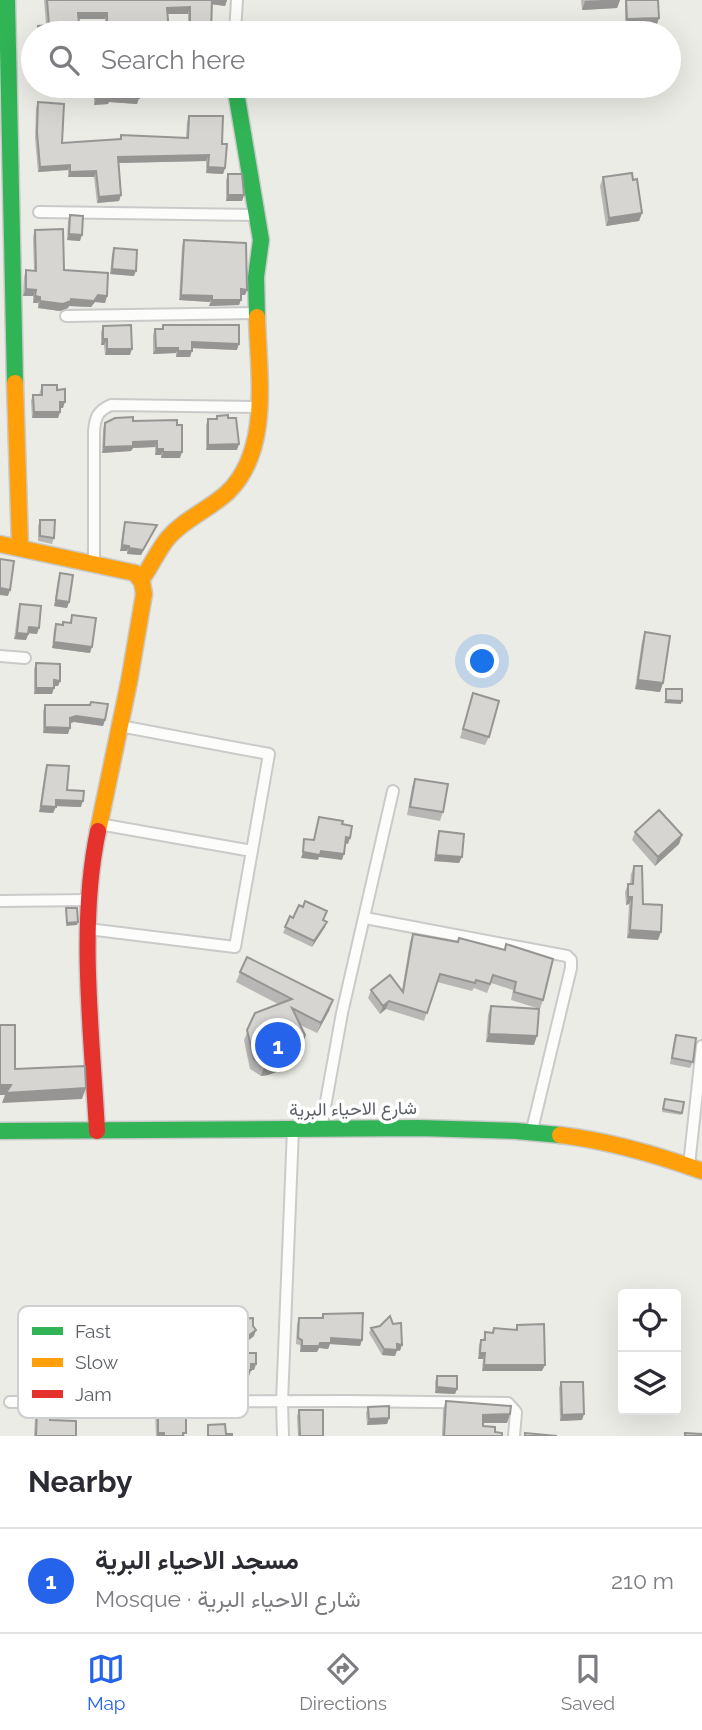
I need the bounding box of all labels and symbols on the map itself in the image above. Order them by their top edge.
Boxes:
your location [465,644,499,678]
pin: 1 [255,1019,301,1071]
street label: شارع الاحياء البرية [289,1097,417,1122]
legend [18,1306,248,1418]
text: Fast [75,1320,111,1342]
text: Slow [75,1351,119,1373]
text: Jam [75,1383,112,1405]

